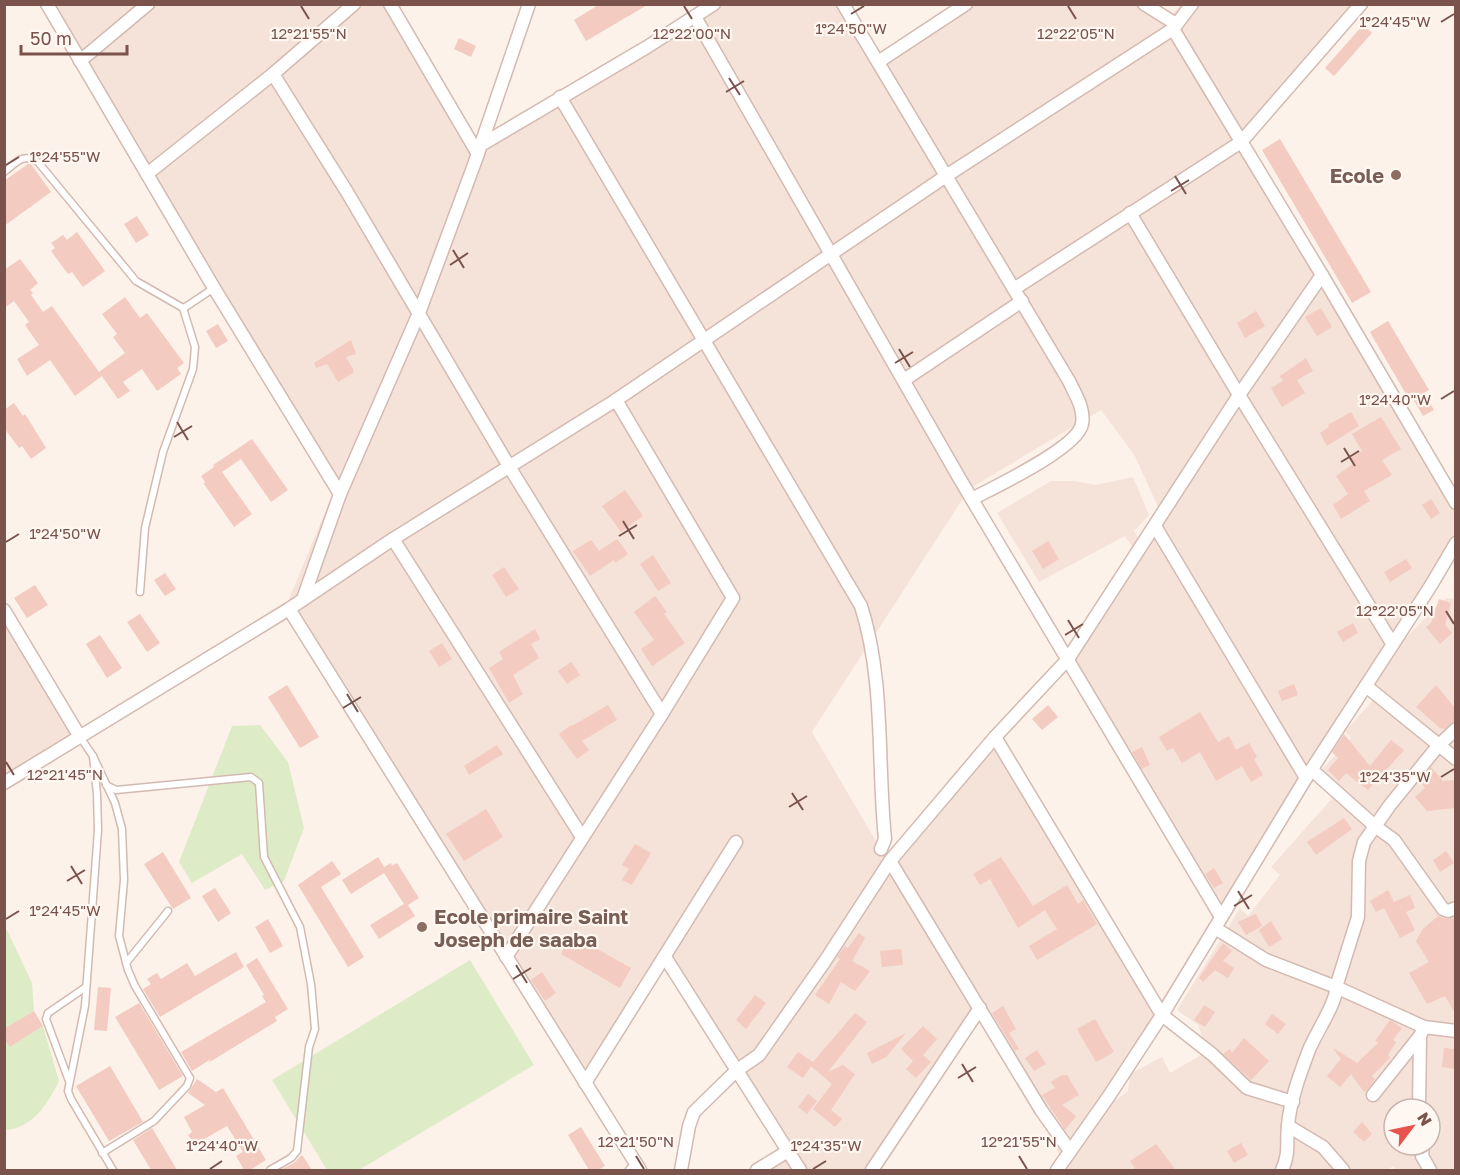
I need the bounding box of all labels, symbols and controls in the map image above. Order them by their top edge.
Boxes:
text: 1°24'45"W [1359,12,1431,30]
scale bar [21,18,128,56]
text: 1°24'50"W [815,19,887,37]
text: 12°21'55"N [271,24,347,42]
text: 12°22'00"N [653,24,731,42]
text: 12°22'05"N [1037,24,1115,42]
text: 50 m [30,27,72,49]
text: 1°24'55"W [29,147,101,165]
place label: Ecole [1330,163,1384,187]
marker: Ecole [1389,168,1403,182]
text: 1°24'40"W [1359,390,1431,408]
text: 1°24'50"W [29,524,101,542]
text: 12°22'05"N [1356,601,1434,619]
text: 12°21'45"N [27,765,103,783]
text: 1°24'35"W [1359,767,1431,785]
text: 1°24'45"W [29,901,101,919]
place label: Ecole primaire Saint Joseph de saaba [434,904,628,951]
marker: Ecole primaire Saint Joseph de saaba [415,920,429,934]
north arrow [1382,1097,1442,1157]
text: N [1413,1109,1436,1130]
text: 12°21'50"N [598,1132,674,1150]
text: 12°21'55"N [981,1132,1057,1150]
text: 1°24'40"W [186,1136,258,1154]
text: 1°24'35"W [790,1136,862,1154]

